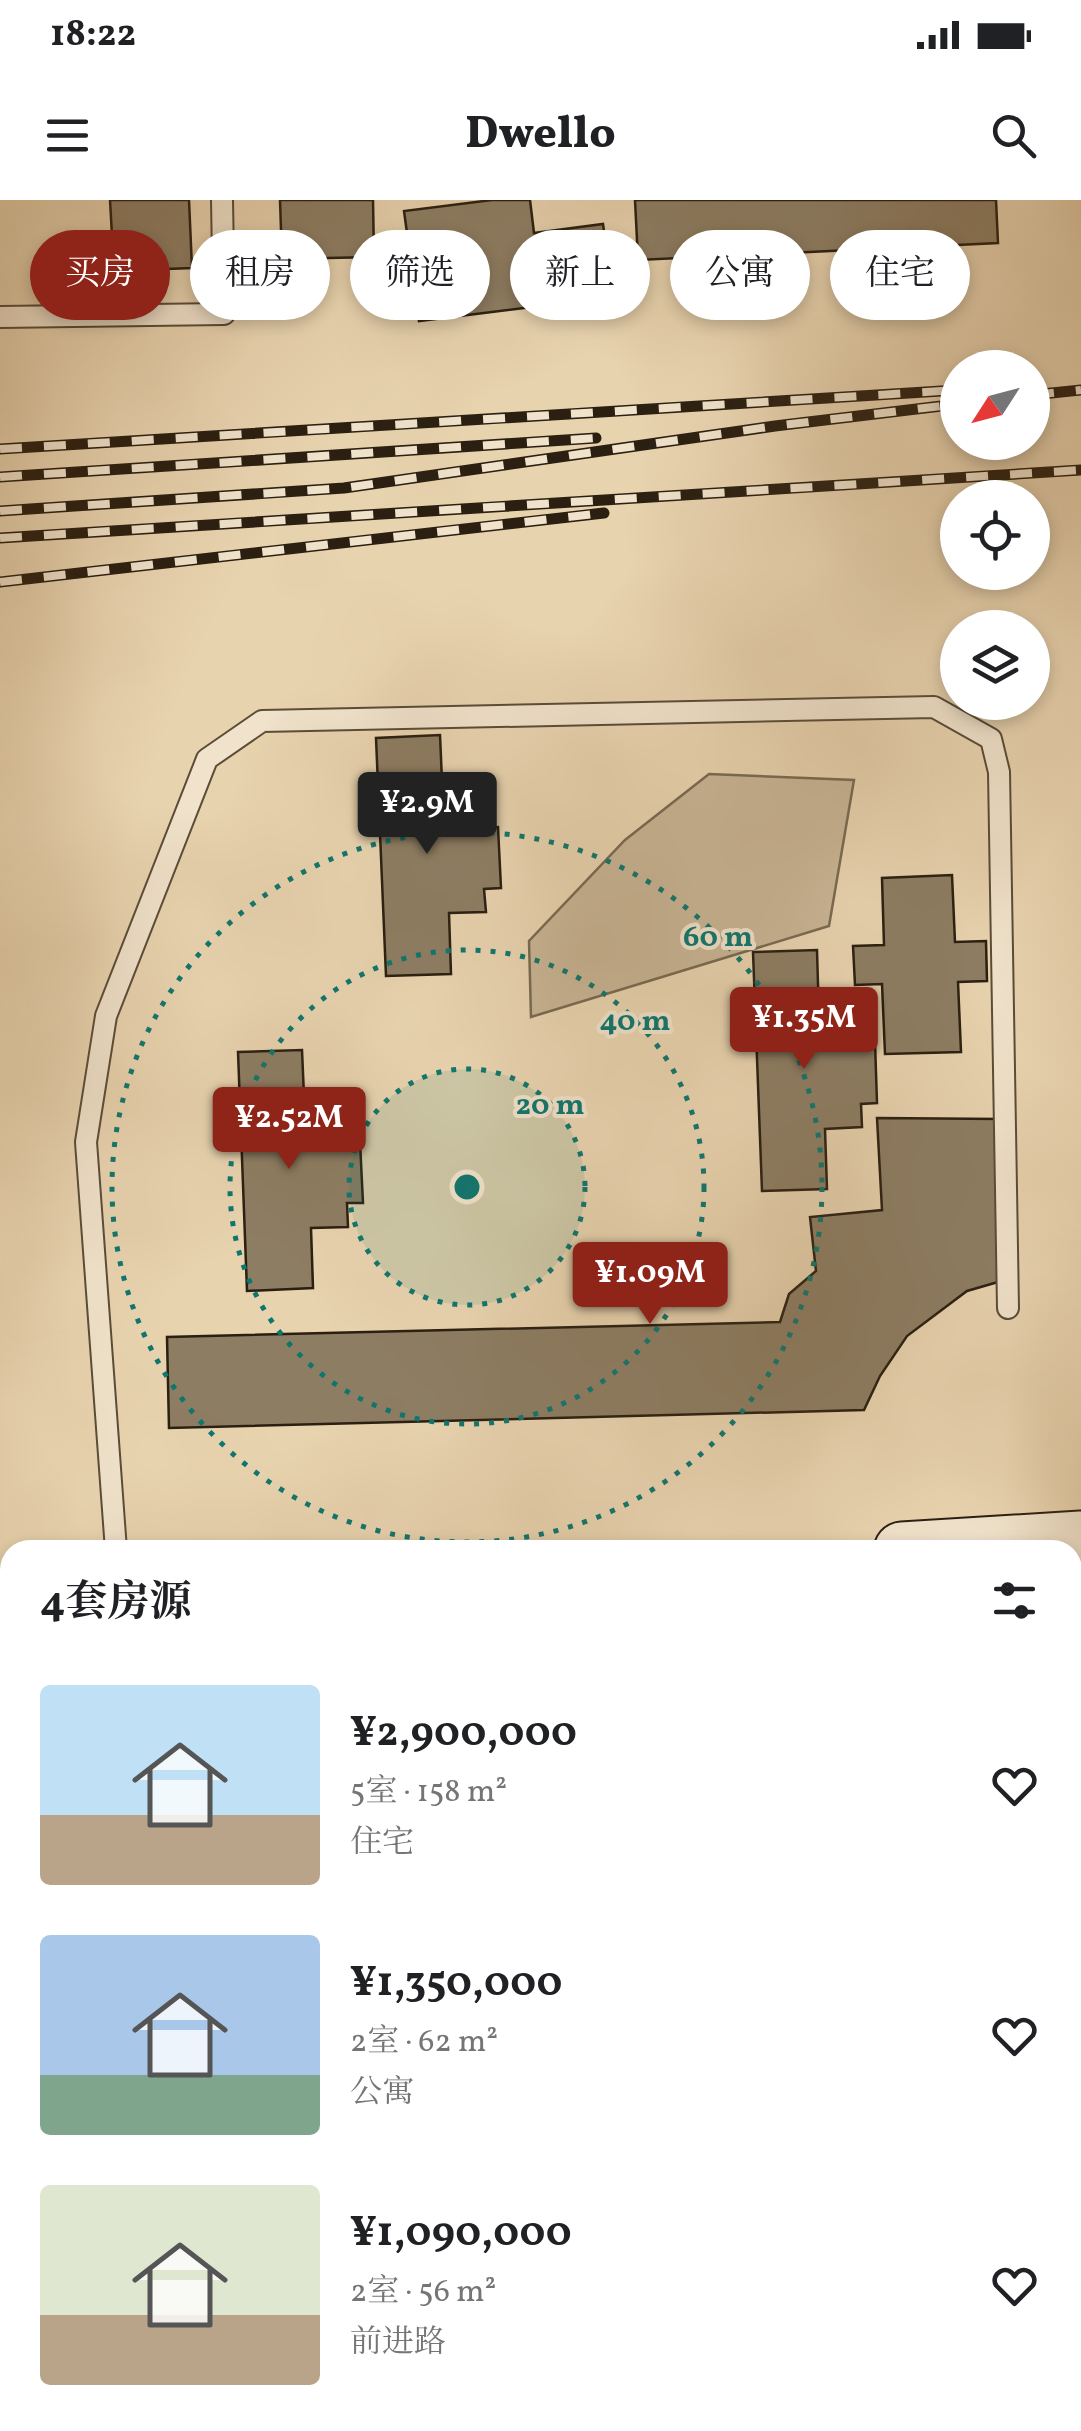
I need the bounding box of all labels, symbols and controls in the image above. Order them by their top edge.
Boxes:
text: 18:22 [50,9,136,62]
text: Dwello [465,104,616,167]
icon: menu [40,108,95,163]
icon: search [986,108,1041,163]
chip: 买房 [30,230,170,320]
chip: 租房 [190,230,330,320]
chip: 筛选 [350,230,490,320]
chip: 新上 [510,230,650,320]
chip: 公寓 [670,230,810,320]
chip: 住宅 [830,230,970,320]
north arrow [940,350,1050,460]
map controls [940,350,1050,720]
button: locate [940,480,1050,590]
button: layers [940,610,1050,720]
pin: ¥2.9M [357,772,497,857]
text: ¥2.9M [380,782,474,826]
text: 60 m [683,917,753,959]
pin: ¥1.35M [723,987,885,1072]
text: ¥1.35M [752,997,856,1041]
text: 40 m [599,1001,671,1043]
text: 20 m [516,1085,584,1127]
pin: ¥2.52M [208,1087,370,1172]
text: ¥2.52M [235,1097,343,1141]
centre of rings [449,1169,485,1205]
pin: ¥1.09M [569,1242,731,1327]
text: ¥1.09M [595,1252,705,1296]
icon: filters [987,1573,1042,1628]
text: 4套房源 [40,1575,191,1634]
text: ¥2,900,000 [350,1705,577,1764]
icon: home [120,1725,240,1845]
icon: heart [987,1758,1042,1813]
text: 5室 · 158 m² [350,1771,507,1815]
text: 住宅 [350,1822,414,1866]
text: ¥1,350,000 [350,1955,562,2014]
icon: home [120,1975,240,2095]
icon: heart [987,2008,1042,2063]
text: 2室 · 62 m² [350,2021,498,2065]
text: 公寓 [350,2072,414,2116]
text: ¥1,090,000 [350,2205,572,2264]
icon: home [120,2225,240,2345]
icon: heart [987,2258,1042,2313]
text: 2室 · 56 m² [350,2271,496,2315]
text: 前进路 [350,2322,446,2366]

